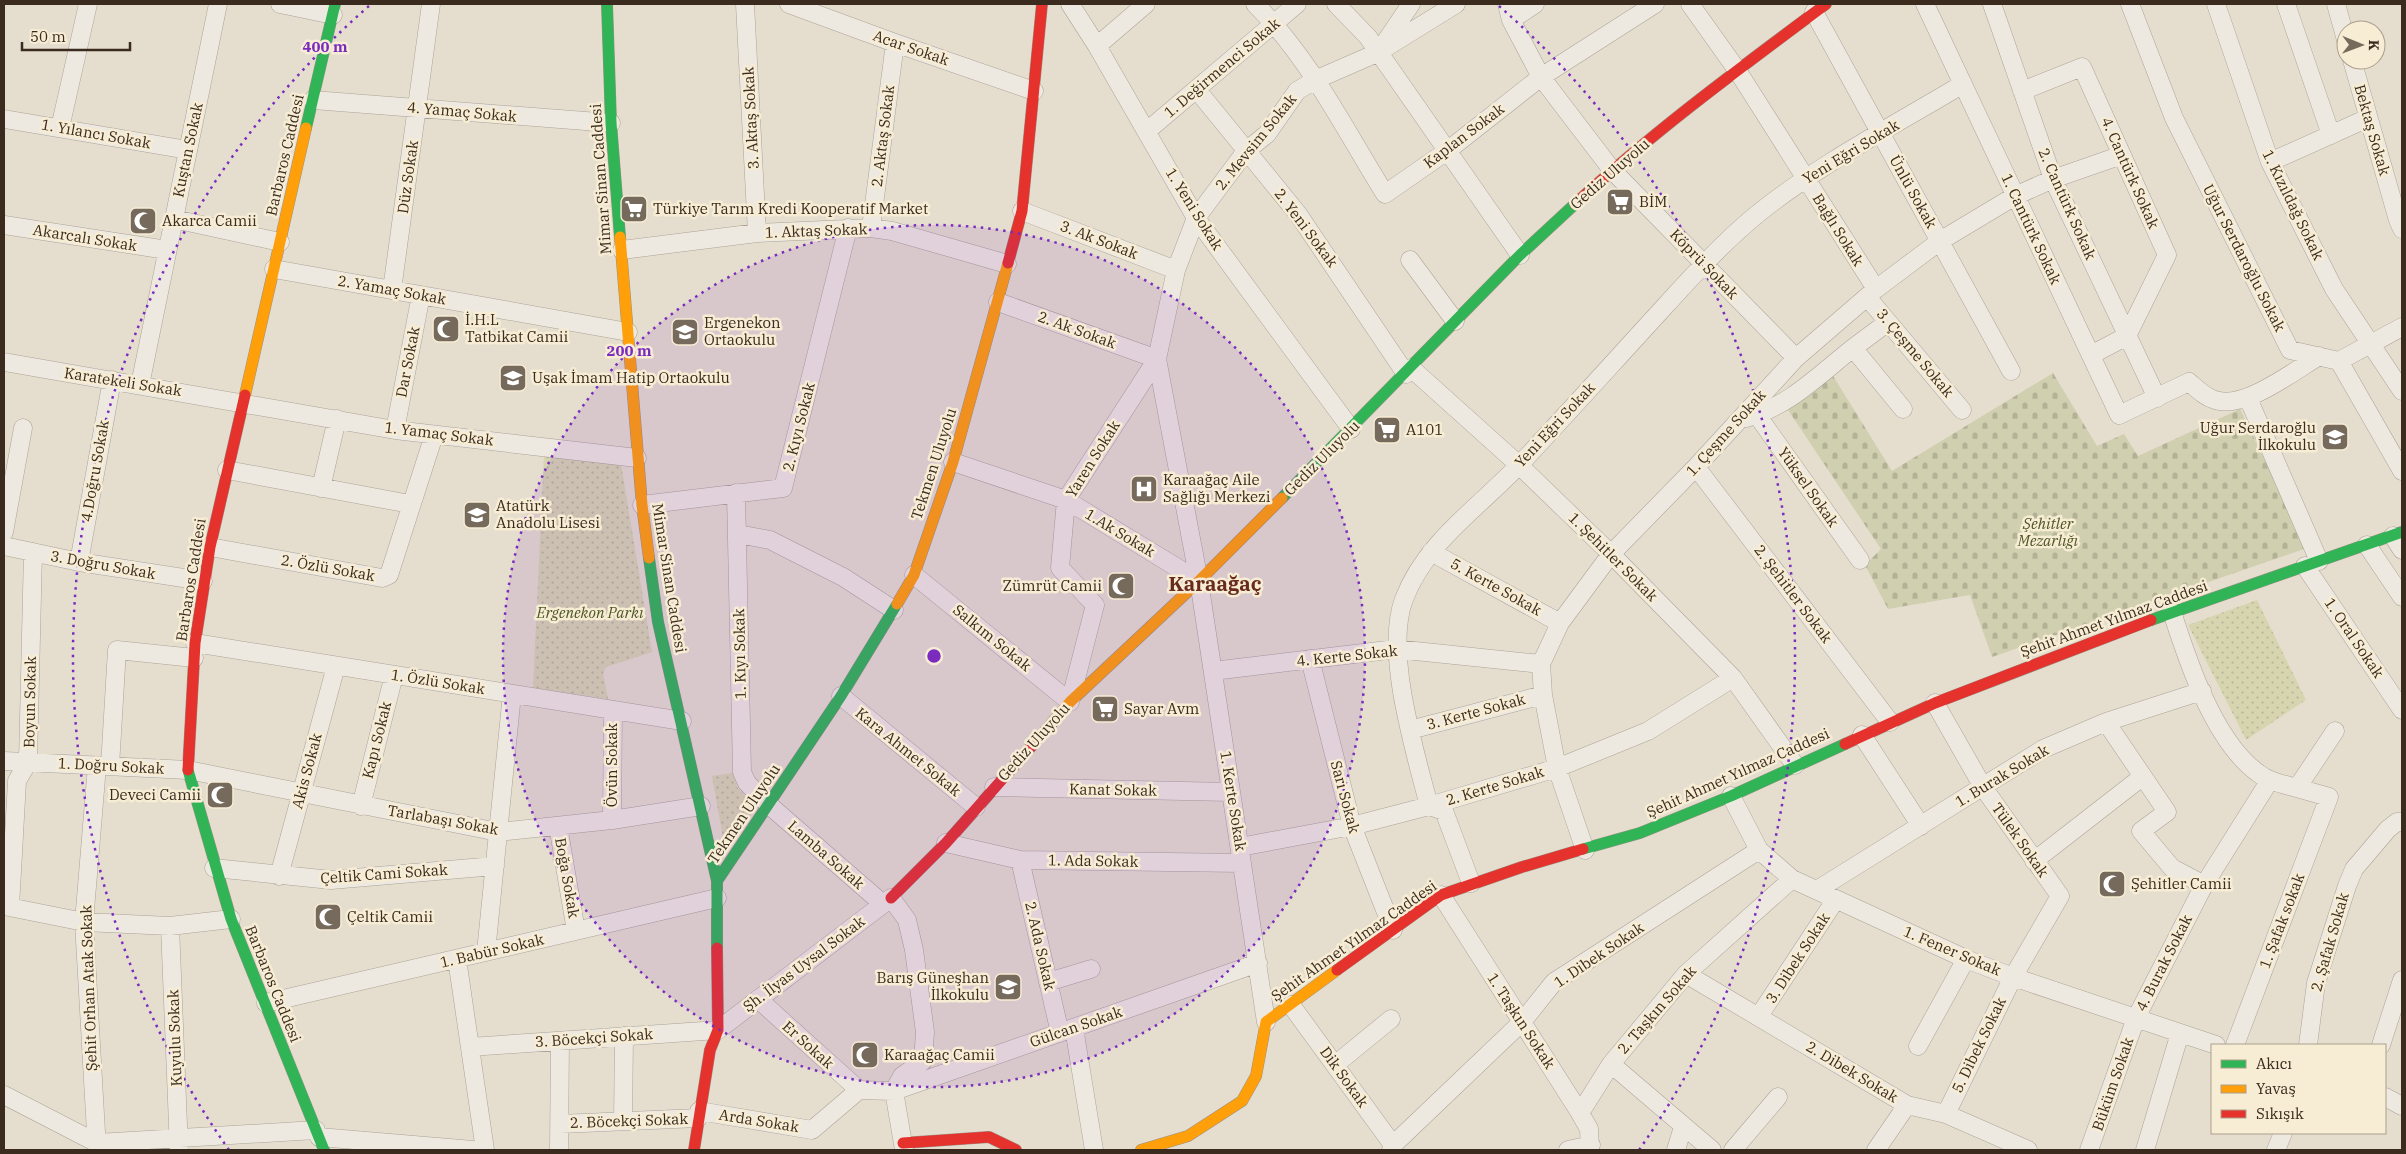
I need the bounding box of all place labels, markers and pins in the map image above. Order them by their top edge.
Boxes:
supermarket icon: BİM [1605,187,1635,217]
place label: BİM [1639,192,1667,211]
supermarket icon: Türkiye Tarım Kredi Kooperatif Market [619,194,649,224]
place label: Türkiye Tarım Kredi Kooperatif Market [653,199,928,218]
mosque icon: Akarca Camii [128,206,158,236]
place label: Akarca Camii [162,211,257,230]
place label: İ.H.L Tatbikat Camii [465,310,569,346]
place label: Ergenekon Ortaokulu [704,313,781,349]
mosque icon: İ.H.L Tatbikat Camii [431,314,461,344]
school or university icon: Ergenekon Ortaokulu [670,317,700,347]
school or university icon: Uşak İmam Hatip Ortaokulu [498,363,528,393]
place label: Uşak İmam Hatip Ortaokulu [532,368,730,387]
supermarket icon: A101 [1372,415,1402,445]
place label: Uğur Serdaroğlu İlkokulu [2200,418,2316,454]
place label: A101 [1406,420,1443,439]
school or university icon: Uğur Serdaroğlu İlkokulu [2320,422,2350,452]
place label: Karaağaç Aile Sağlığı Merkezi [1163,470,1271,506]
hospital icon: Karaağaç Aile Sağlığı Merkezi [1129,474,1159,504]
place label: Atatürk Anadolu Lisesi [496,496,600,532]
school or university icon: Atatürk Anadolu Lisesi [462,500,492,530]
mosque icon: Zümrüt Camii [1106,571,1136,601]
place label: Zümrüt Camii [1002,576,1102,595]
centre of rings [925,647,943,665]
supermarket icon: Sayar Avm [1090,694,1120,724]
place label: Sayar Avm [1124,699,1199,718]
mosque icon: Deveci Camii [205,780,235,810]
place label: Deveci Camii [109,785,201,804]
mosque icon: Şehitler Camii [2097,869,2127,899]
place label: Şehitler Camii [2131,874,2232,893]
mosque icon: Çeltik Camii [313,902,343,932]
place label: Çeltik Camii [347,907,433,926]
place label: Barış Güneşhan İlkokulu [876,968,989,1004]
school or university icon: Barış Güneşhan İlkokulu [993,972,1023,1002]
mosque icon: Karaağaç Camii [850,1040,880,1070]
place label: Karaağaç Camii [884,1045,995,1064]

